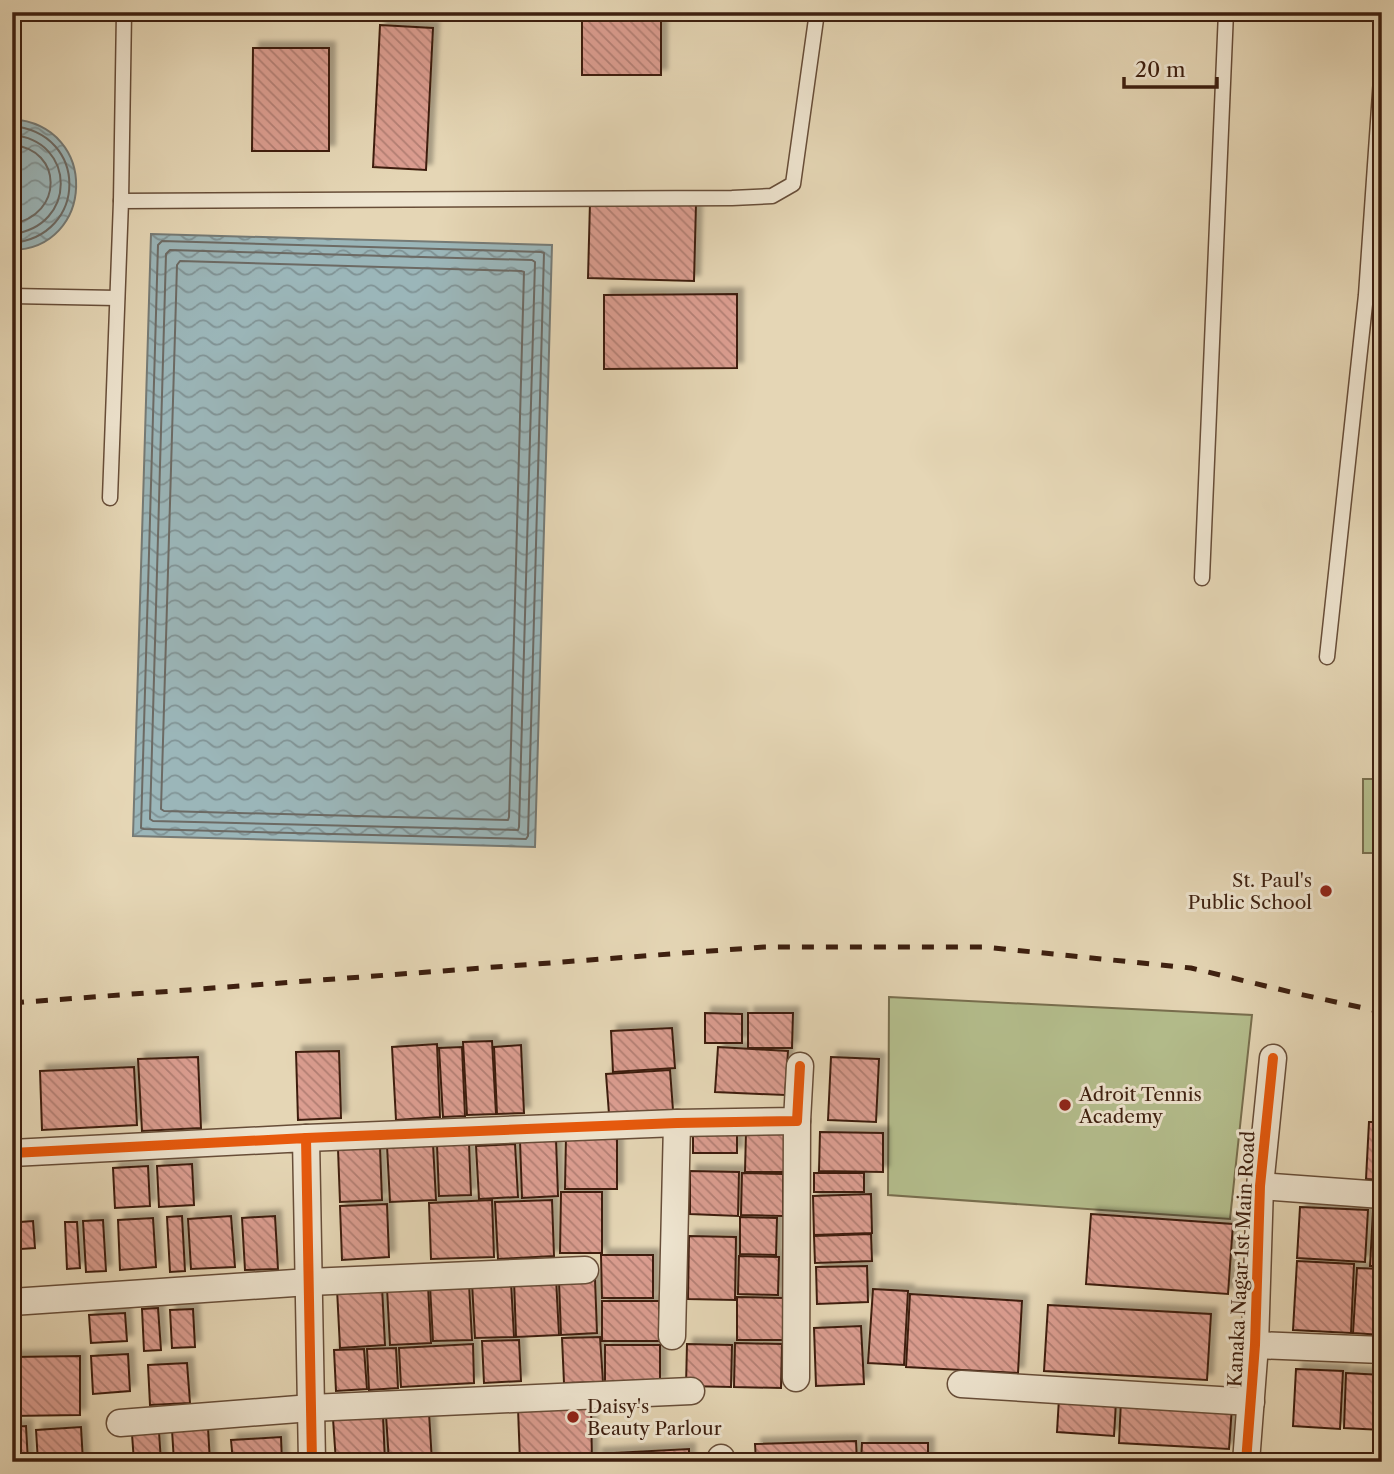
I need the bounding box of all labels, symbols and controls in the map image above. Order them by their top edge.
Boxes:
scale bar [1124,46,1217,90]
text: 20 m [1135,57,1186,82]
place label: St. Paul's Public School [1188,869,1312,914]
marker: St. Paul's Public School [1318,883,1334,899]
place label: Adroit Tennis Academy [1078,1083,1202,1128]
marker: Adroit Tennis Academy [1057,1097,1073,1113]
street label: Kanaka Nagar 1st Main Road [1223,1130,1260,1388]
place label: Daisy's Beauty Parlour [587,1395,722,1440]
marker: Daisy's Beauty Parlour [565,1409,581,1425]

